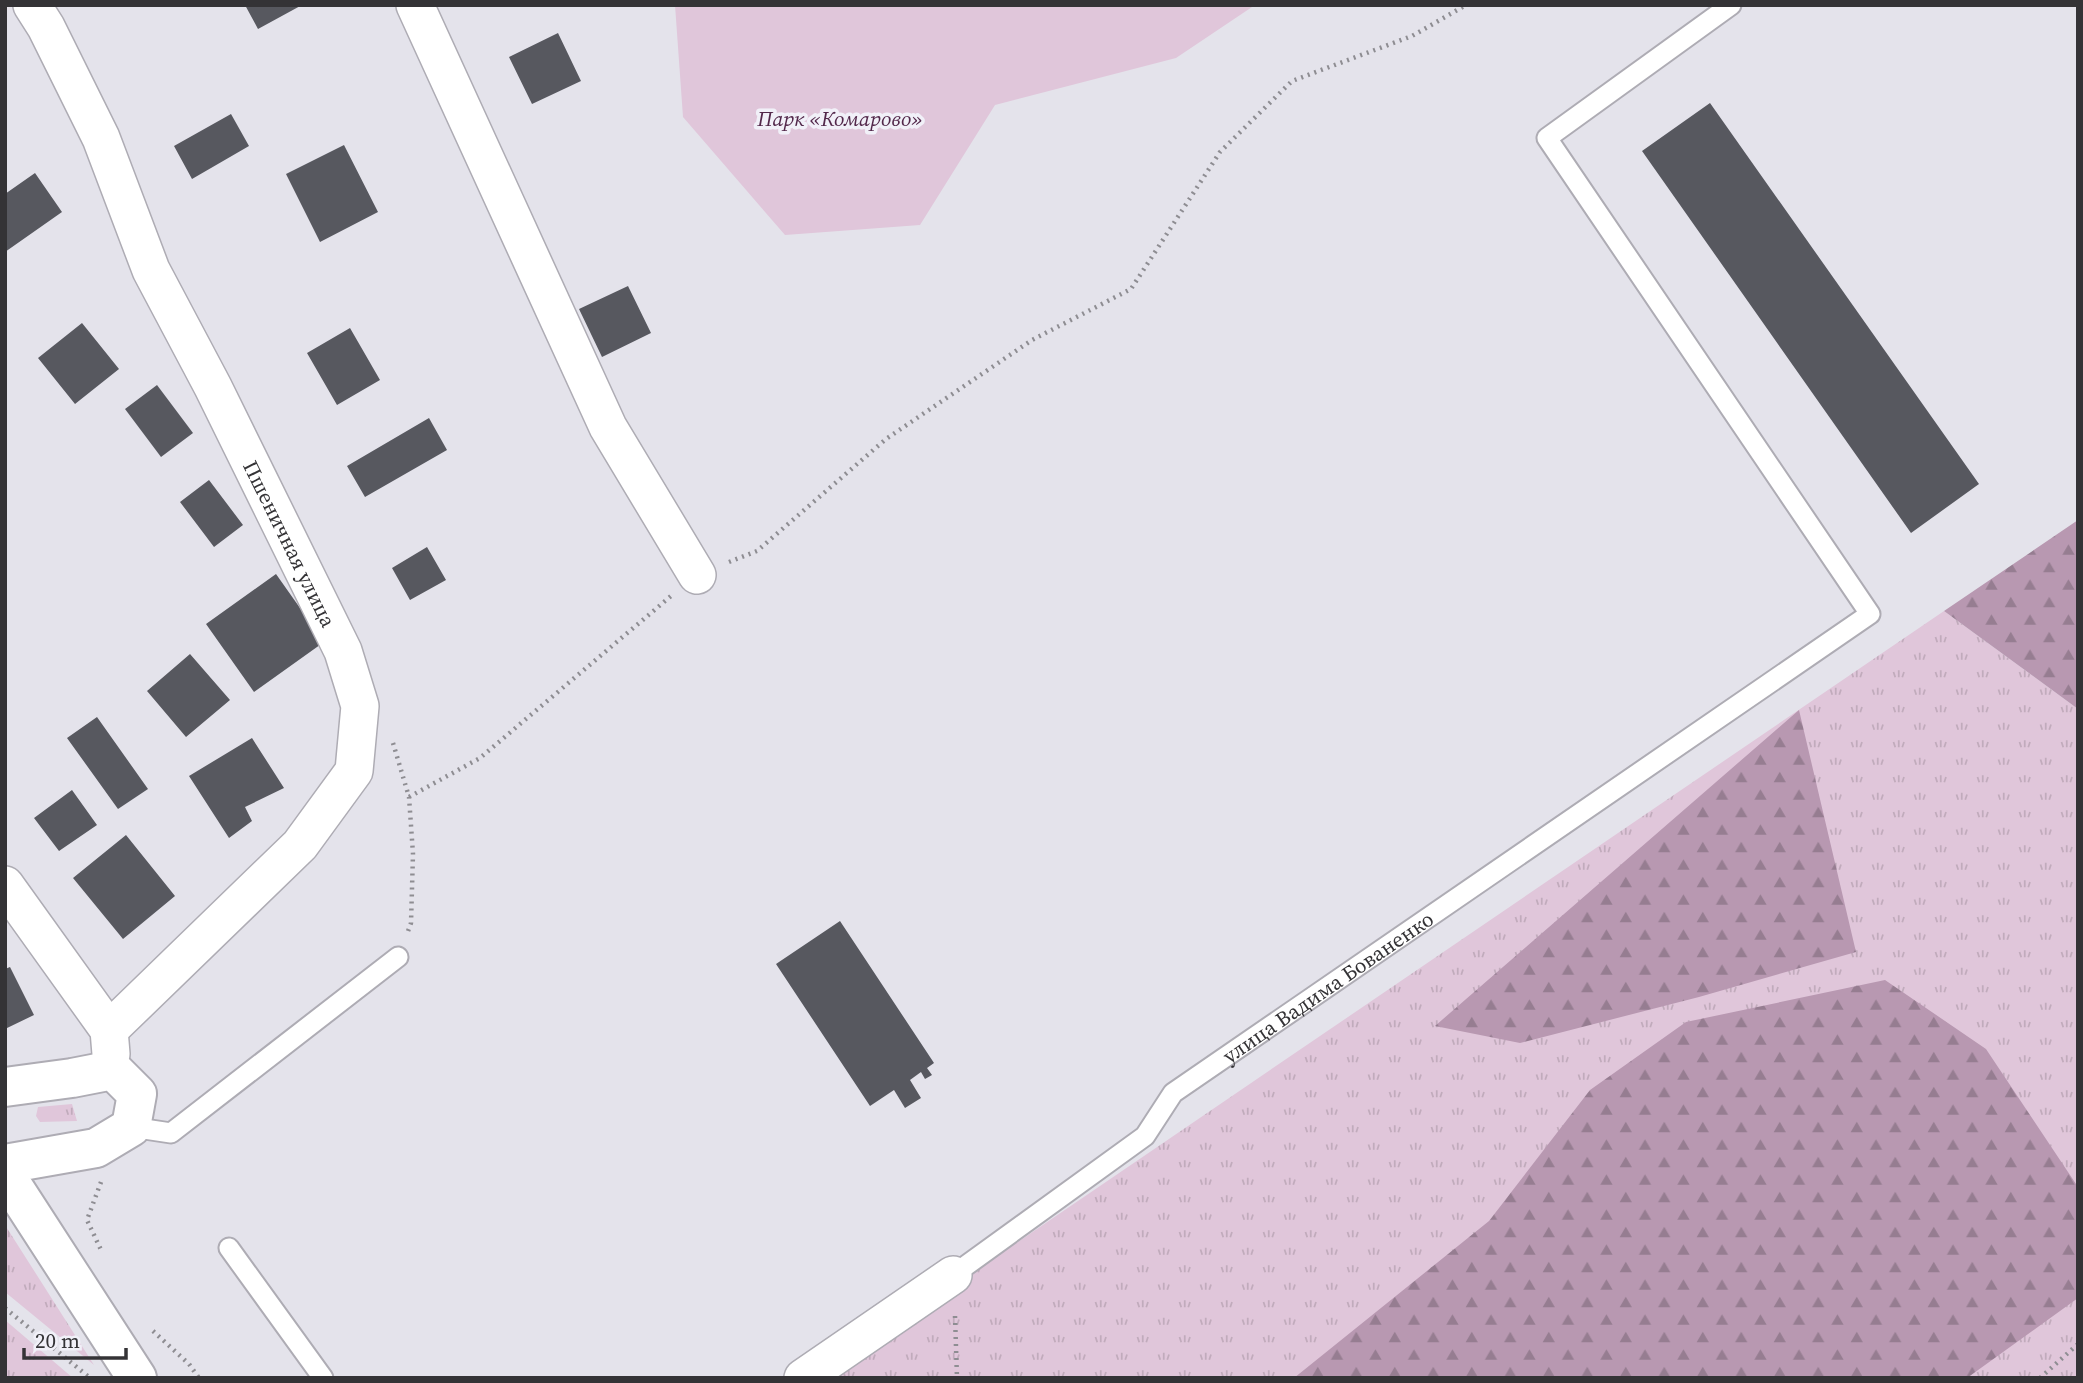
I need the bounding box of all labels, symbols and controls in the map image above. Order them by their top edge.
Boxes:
park label: Парк «Комарово» [756,104,923,133]
street label: Пшеничная улица [237,455,344,632]
street label: улица Вадима Бованенко [1216,904,1439,1070]
scale bar [24,1316,126,1360]
text: 20 m [35,1326,80,1355]

